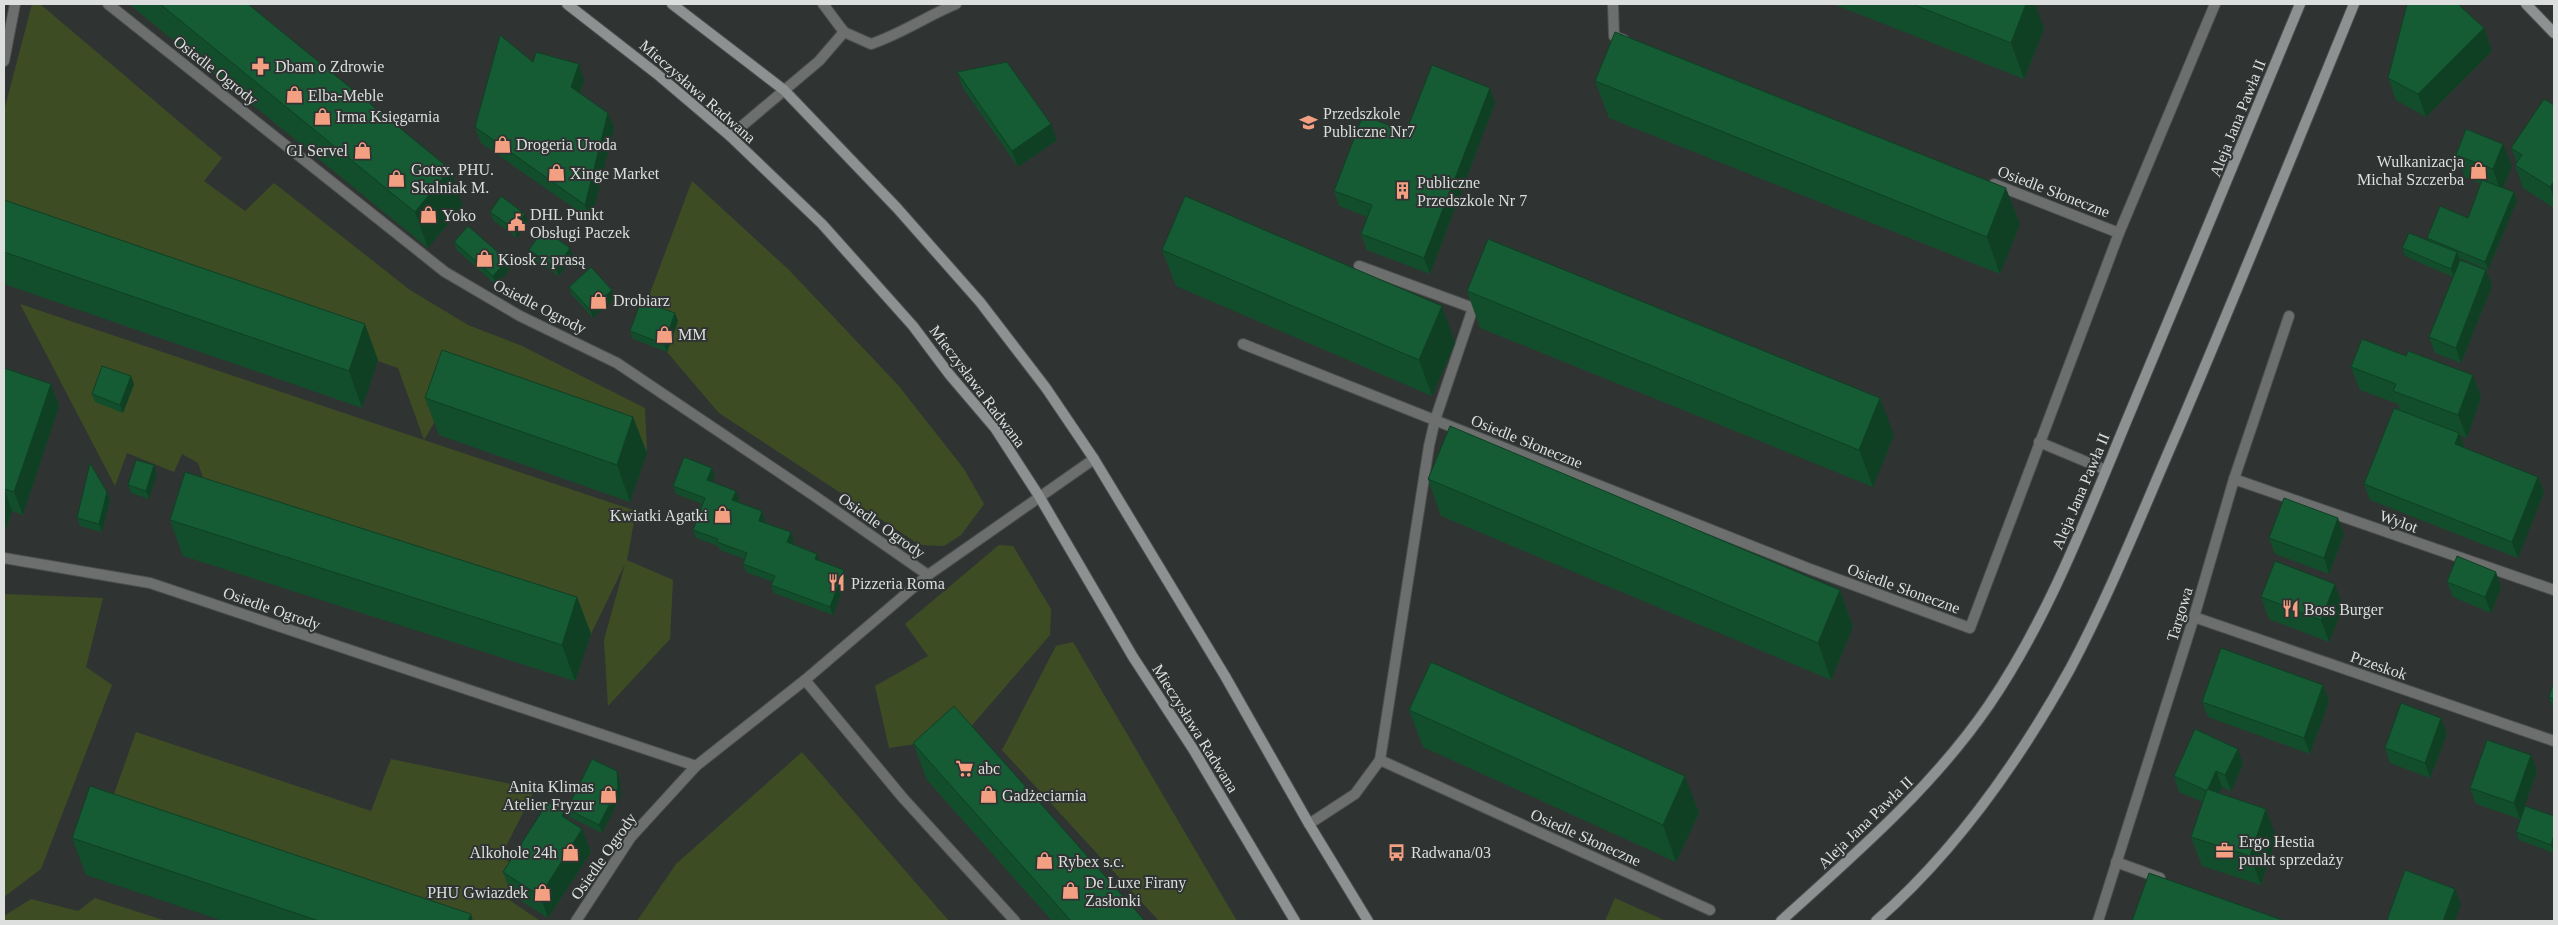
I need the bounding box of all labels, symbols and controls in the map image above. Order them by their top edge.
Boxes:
street label: Osiedle Ogrody [170,32,261,109]
street label: Mieczysława Radwana [636,36,759,147]
pharmacy icon: Dbam o Zdrowie [251,56,271,76]
street label: Aleja Jana Pawła II [2206,57,2270,180]
place label: Dbam o Zdrowie [275,58,384,75]
shop icon: Elba-Meble [284,85,304,105]
place label: Elba-Meble [308,87,384,104]
place label: Przedszkole Publiczne Nr7 [1323,105,1415,140]
shop icon: Irma Księgarnia [312,106,332,126]
place label: Irma Księgarnia [336,108,440,126]
school or university icon: Przedszkole Publiczne Nr7 [1299,112,1319,132]
shop icon: Drogeria Uroda [492,134,512,154]
place label: Drogeria Uroda [516,136,617,154]
shop icon: GI Servel [352,140,372,160]
place label: GI Servel [286,142,349,159]
place label: Wulkanizacja Michał Szczerba [2357,153,2464,188]
shop icon: Wulkanizacja Michał Szczerba [2468,160,2488,180]
place label: Gotex. PHU. Skalniak M. [411,161,494,196]
street label: Osiedle Słoneczne [1995,162,2112,221]
shop icon: Xinge Market [546,163,566,183]
place label: Xinge Market [570,165,660,183]
shop icon: Gotex. PHU. Skalniak M. [387,168,407,188]
place label: Publiczne Przedszkole Nr 7 [1417,174,1527,209]
building icon: Publiczne Przedszkole Nr 7 [1393,181,1413,201]
shop icon: Yoko [418,205,438,225]
place label: DHL Punkt Obsługi Paczek [530,206,630,242]
place label: Yoko [442,207,476,224]
public building icon: DHL Punkt Obsługi Paczek [506,213,526,233]
shop icon: Kiosk z prasą [474,249,494,269]
place label: Kiosk z prasą [498,251,586,269]
street label: Osiedle Ogrody [490,276,589,338]
shop icon: Drobiarz [589,290,609,310]
place label: Drobiarz [613,292,670,309]
street label: Mieczysława Radwana [925,322,1029,451]
shop icon: MM [654,324,674,344]
place label: MM [678,326,706,343]
street label: Osiedle Słoneczne [1469,411,1585,472]
street label: Aleja Jana Pawła II [2048,430,2114,552]
street label: Osiedle Ogrody [835,489,928,562]
shop icon: Kwiatki Agatki [712,505,732,525]
place label: Kwiatki Agatki [610,507,709,525]
street label: Wylot [2377,507,2421,537]
street label: Osiedle Słoneczne [1845,560,1962,617]
restaurant icon: Pizzeria Roma [827,573,847,593]
place label: Pizzeria Roma [851,575,945,592]
street label: Osiedle Ogrody [221,584,323,634]
street label: Targowa [2163,585,2197,643]
restaurant icon: Boss Burger [2280,599,2300,619]
place label: Boss Burger [2304,601,2384,619]
street label: Przeskok [2348,648,2409,683]
street label: Mieczysława Radwana [1148,661,1242,796]
supermarket icon: abc [954,758,974,778]
place label: abc [978,760,1000,777]
street label: Aleja Jana Pawła II [1815,773,1917,873]
place label: Anita Klimas Atelier Fryzur [503,778,595,814]
shop icon: Anita Klimas Atelier Fryzur [598,785,618,805]
shop icon: Gadżeciarnia [978,785,998,805]
place label: Gadżeciarnia [1002,787,1086,804]
street label: Osiedle Słoneczne [1528,806,1643,869]
street label: Osiedle Ogrody [567,810,640,903]
place label: Ergo Hestia punkt sprzedaży [2239,833,2343,869]
office icon: Ergo Hestia punkt sprzedaży [2215,840,2235,860]
shop icon: Alkohole 24h [561,842,581,862]
bus stop icon: Radwana/03 [1387,842,1407,862]
place label: Alkohole 24h [469,844,557,861]
place label: Radwana/03 [1411,844,1491,861]
shop icon: Rybex s.c. [1034,851,1054,871]
place label: Rybex s.c. [1058,853,1124,871]
place label: De Luxe Firany Zasłonki [1085,874,1186,909]
shop icon: De Luxe Firany Zasłonki [1061,881,1081,901]
shop icon: PHU Gwiazdek [532,882,552,902]
place label: PHU Gwiazdek [427,884,528,901]

